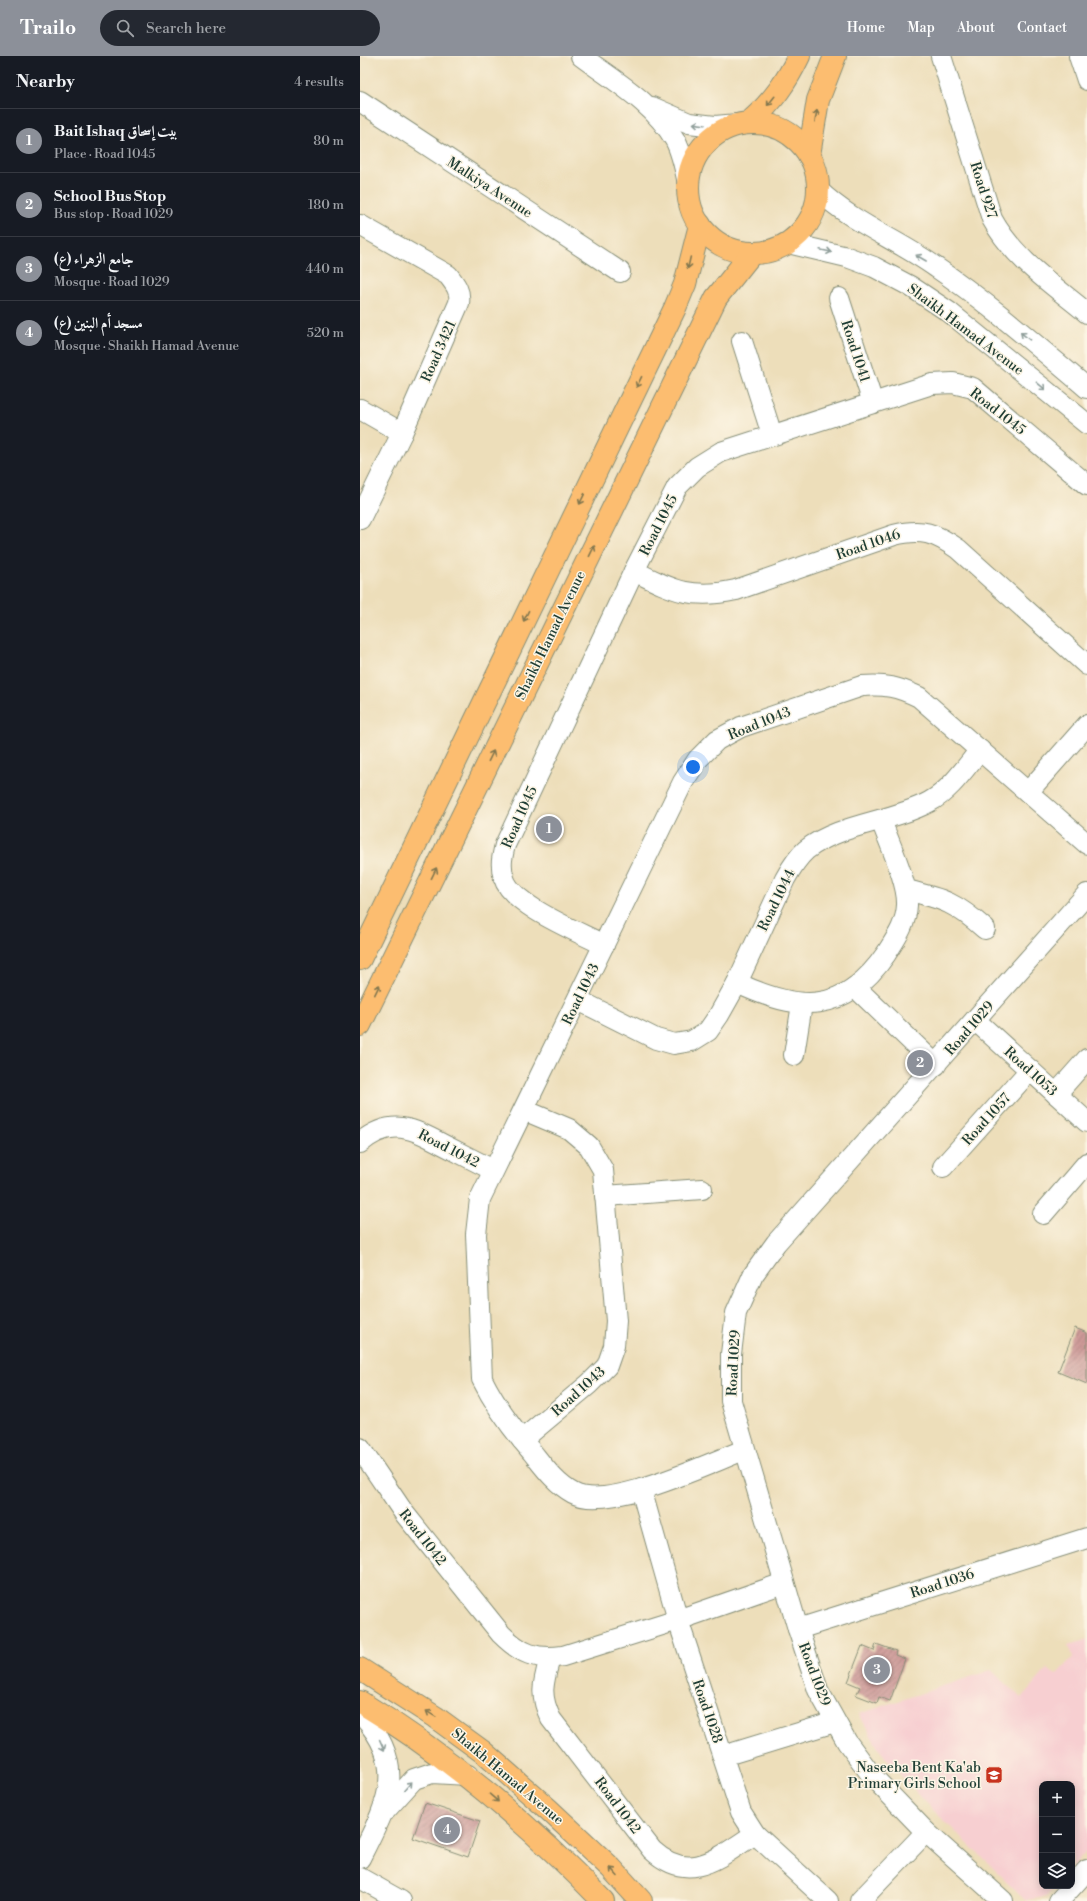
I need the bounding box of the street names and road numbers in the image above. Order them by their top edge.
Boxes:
street label: Malkiya Avenue [443,153,536,222]
street label: Road 927 [965,160,1001,221]
street label: Shaikh Hamad Avenue [904,280,1027,379]
street label: Road 3421 [417,318,461,385]
street label: Road 1041 [837,318,874,385]
street label: Road 1045 [966,384,1029,439]
street label: Road 1045 [636,492,682,559]
street label: Road 1046 [834,525,903,564]
street label: Shaikh Hamad Avenue [512,568,590,703]
street label: Road 1043 [725,703,794,745]
street label: Road 1045 [498,783,542,851]
street label: Road 1044 [754,866,800,935]
street label: Road 1043 [558,960,604,1028]
street label: Road 1029 [941,998,998,1060]
street label: Road 1053 [1000,1043,1061,1101]
street label: Road 1057 [958,1090,1015,1150]
street label: Road 1042 [415,1126,482,1172]
street label: Road 1029 [723,1329,745,1397]
street label: Road 1043 [548,1363,610,1421]
street label: Road 1042 [395,1506,450,1569]
street label: Road 1036 [908,1565,977,1603]
street label: Road 1029 [794,1640,834,1709]
street label: Road 1028 [688,1677,726,1746]
street label: Shaikh Hamad Avenue [447,1724,567,1829]
street label: Road 1042 [590,1774,644,1838]

